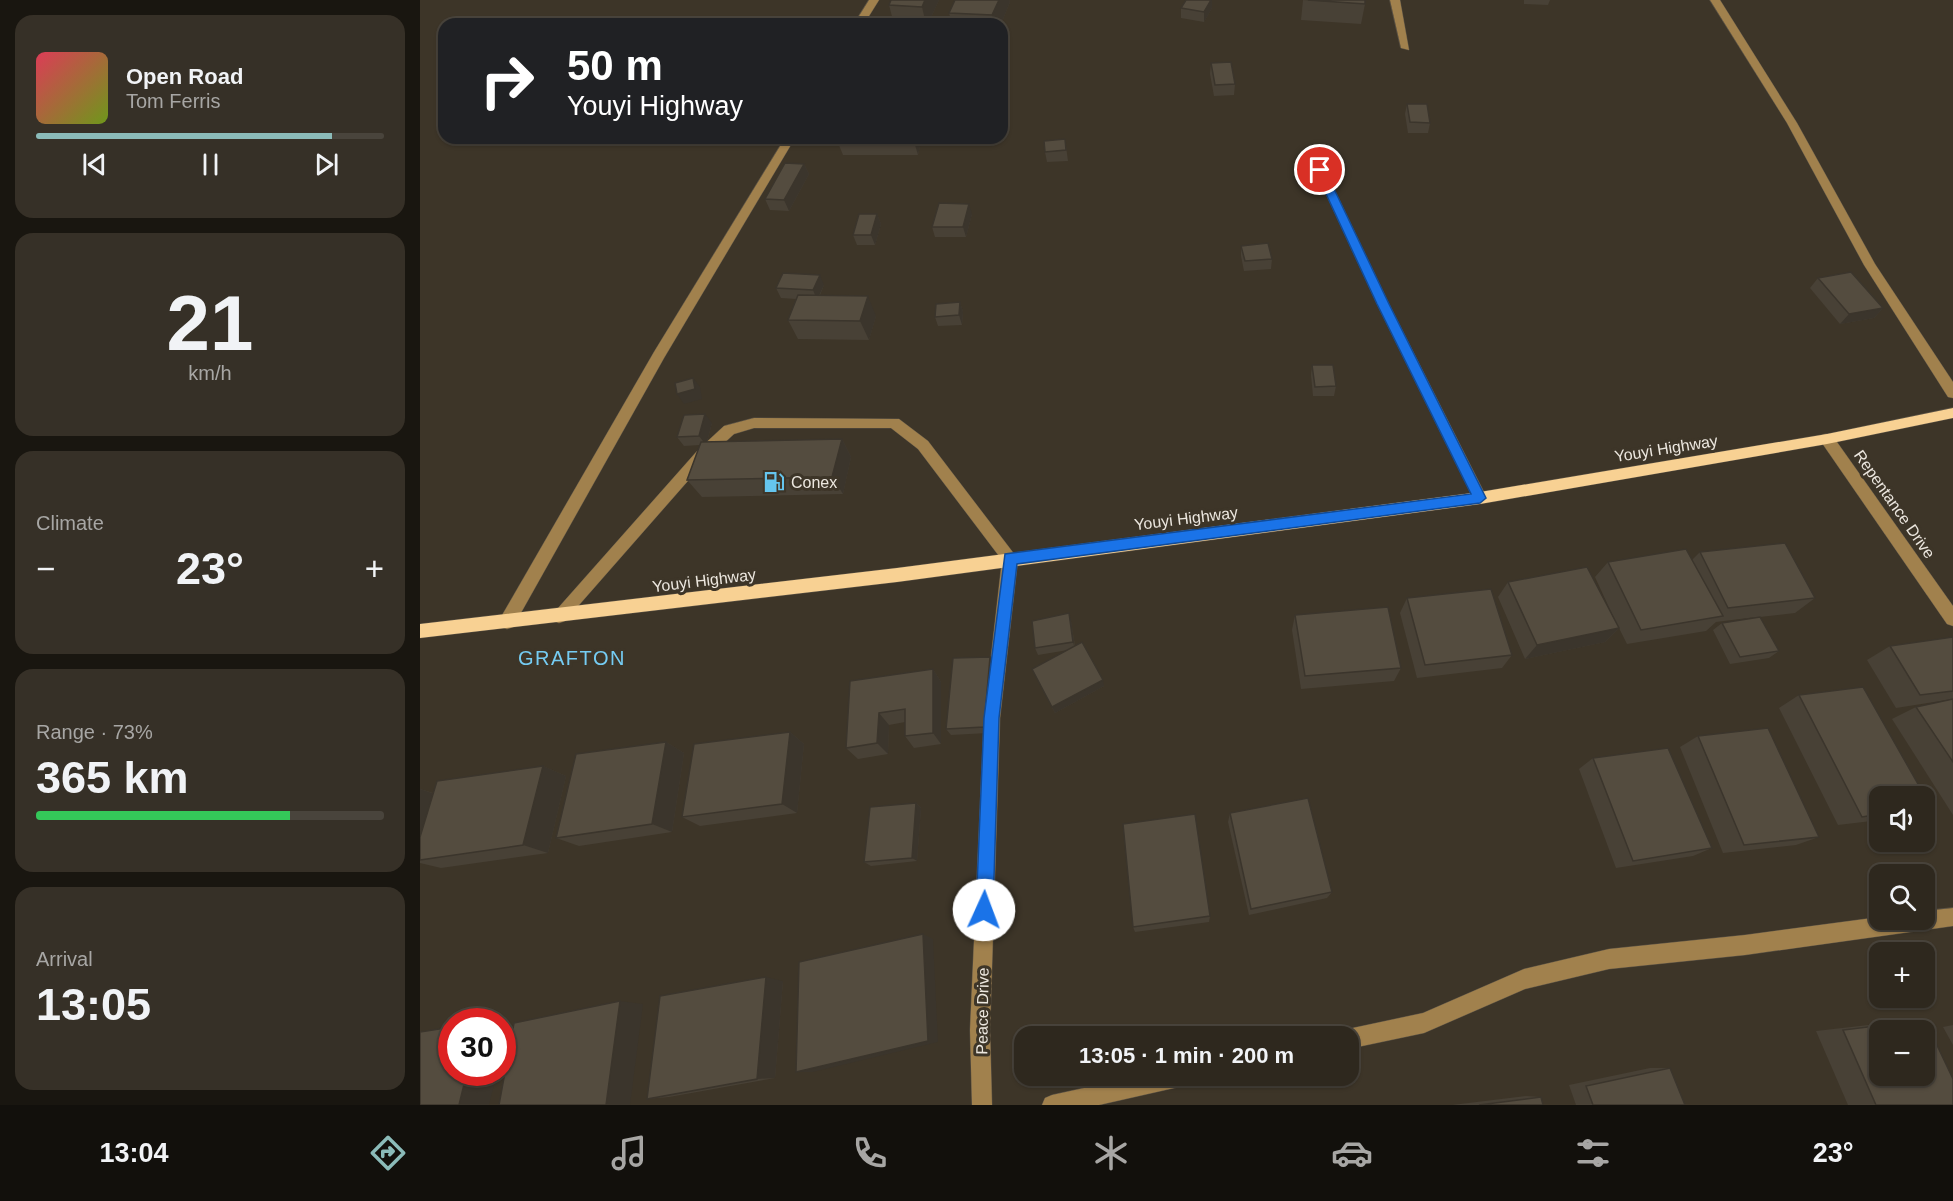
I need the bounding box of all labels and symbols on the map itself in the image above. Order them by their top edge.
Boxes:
pin [1294,144,1345,195]
street label: Youyi Highway [1613,432,1719,465]
street label: Repentance Drive [1851,447,1938,562]
fuel station icon: Conex [762,470,786,494]
place label: Conex [791,474,837,491]
street label: Youyi Highway [1133,504,1239,533]
street label: Youyi Highway [651,566,757,595]
district label: GRAFTON [518,647,626,669]
position arrow [952,878,1016,942]
street label: Peace Drive [973,967,992,1055]
speed limit sign: 30 [438,1008,516,1086]

